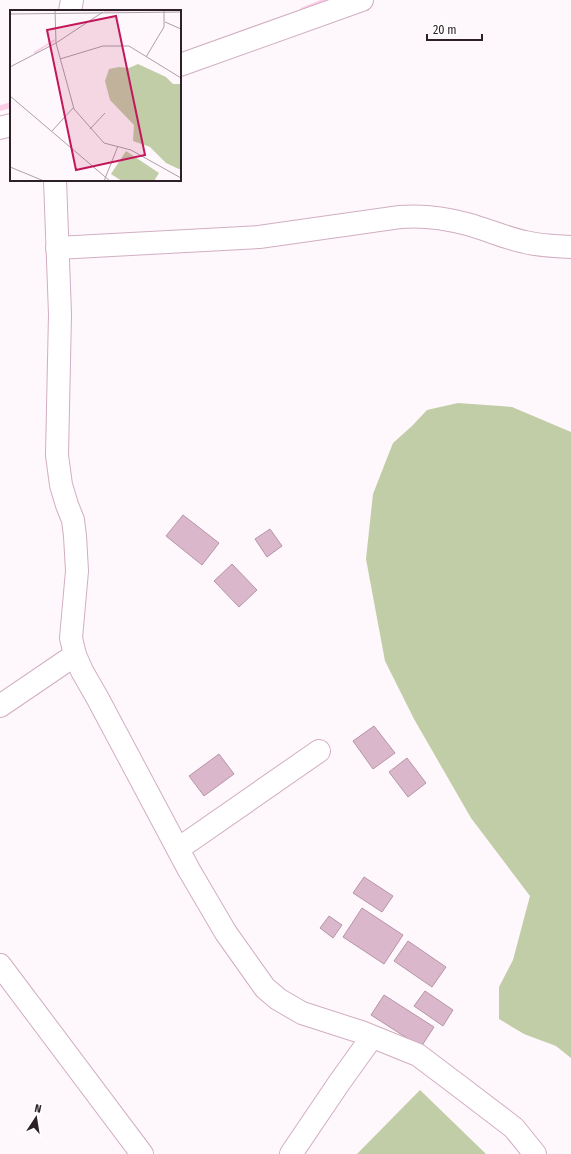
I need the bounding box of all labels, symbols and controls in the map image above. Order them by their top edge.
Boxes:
inset map [10,10,181,181]
scale bar [427,16,482,42]
text: 20 m [433,23,457,37]
north arrow [16,1098,56,1138]
text: N [33,1102,43,1116]

